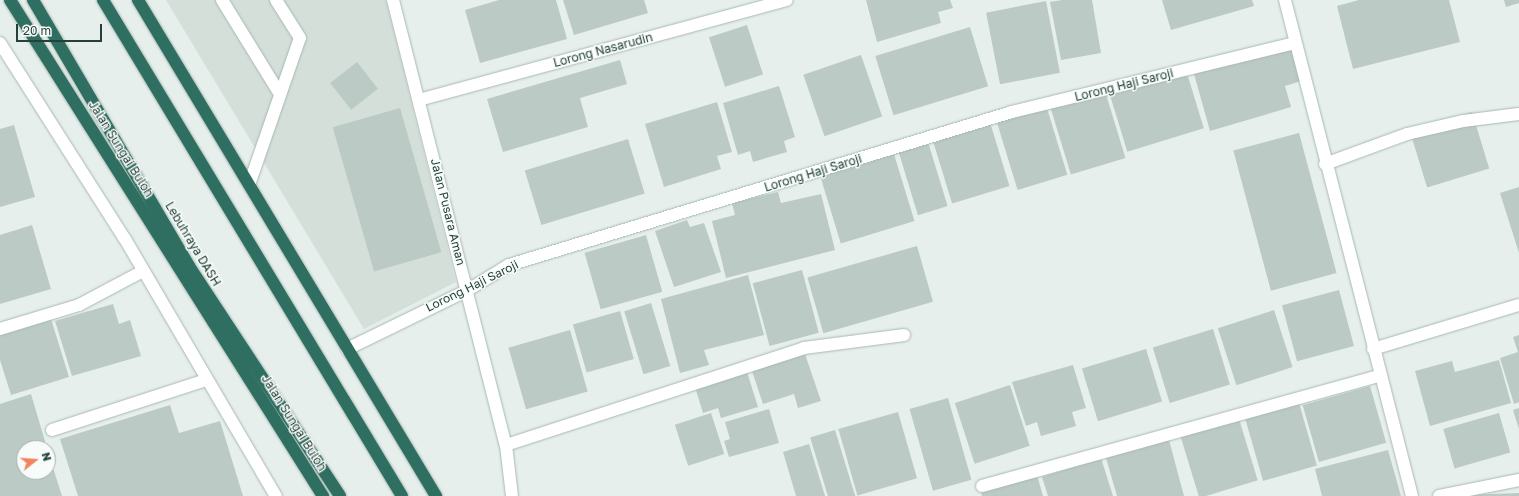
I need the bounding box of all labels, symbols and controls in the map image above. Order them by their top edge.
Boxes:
scale bar [18,16,104,42]
text: 20 m [23,23,51,38]
street label: Lorong Nasarudin [552,30,654,70]
street label: Lorong Haji Saroji [1073,66,1175,104]
street label: Jalan Sungai Buloh [86,98,156,200]
street label: Lorong Haji Saroji [762,151,864,195]
street label: Jalan Pusara Aman [428,157,468,267]
street label: Lebuhraya DASH [162,199,224,289]
street label: Lorong Haji Saroji [423,257,521,315]
street label: Jalan Sungai Buloh [259,372,329,474]
north arrow [16,440,56,480]
text: N [40,451,54,463]

